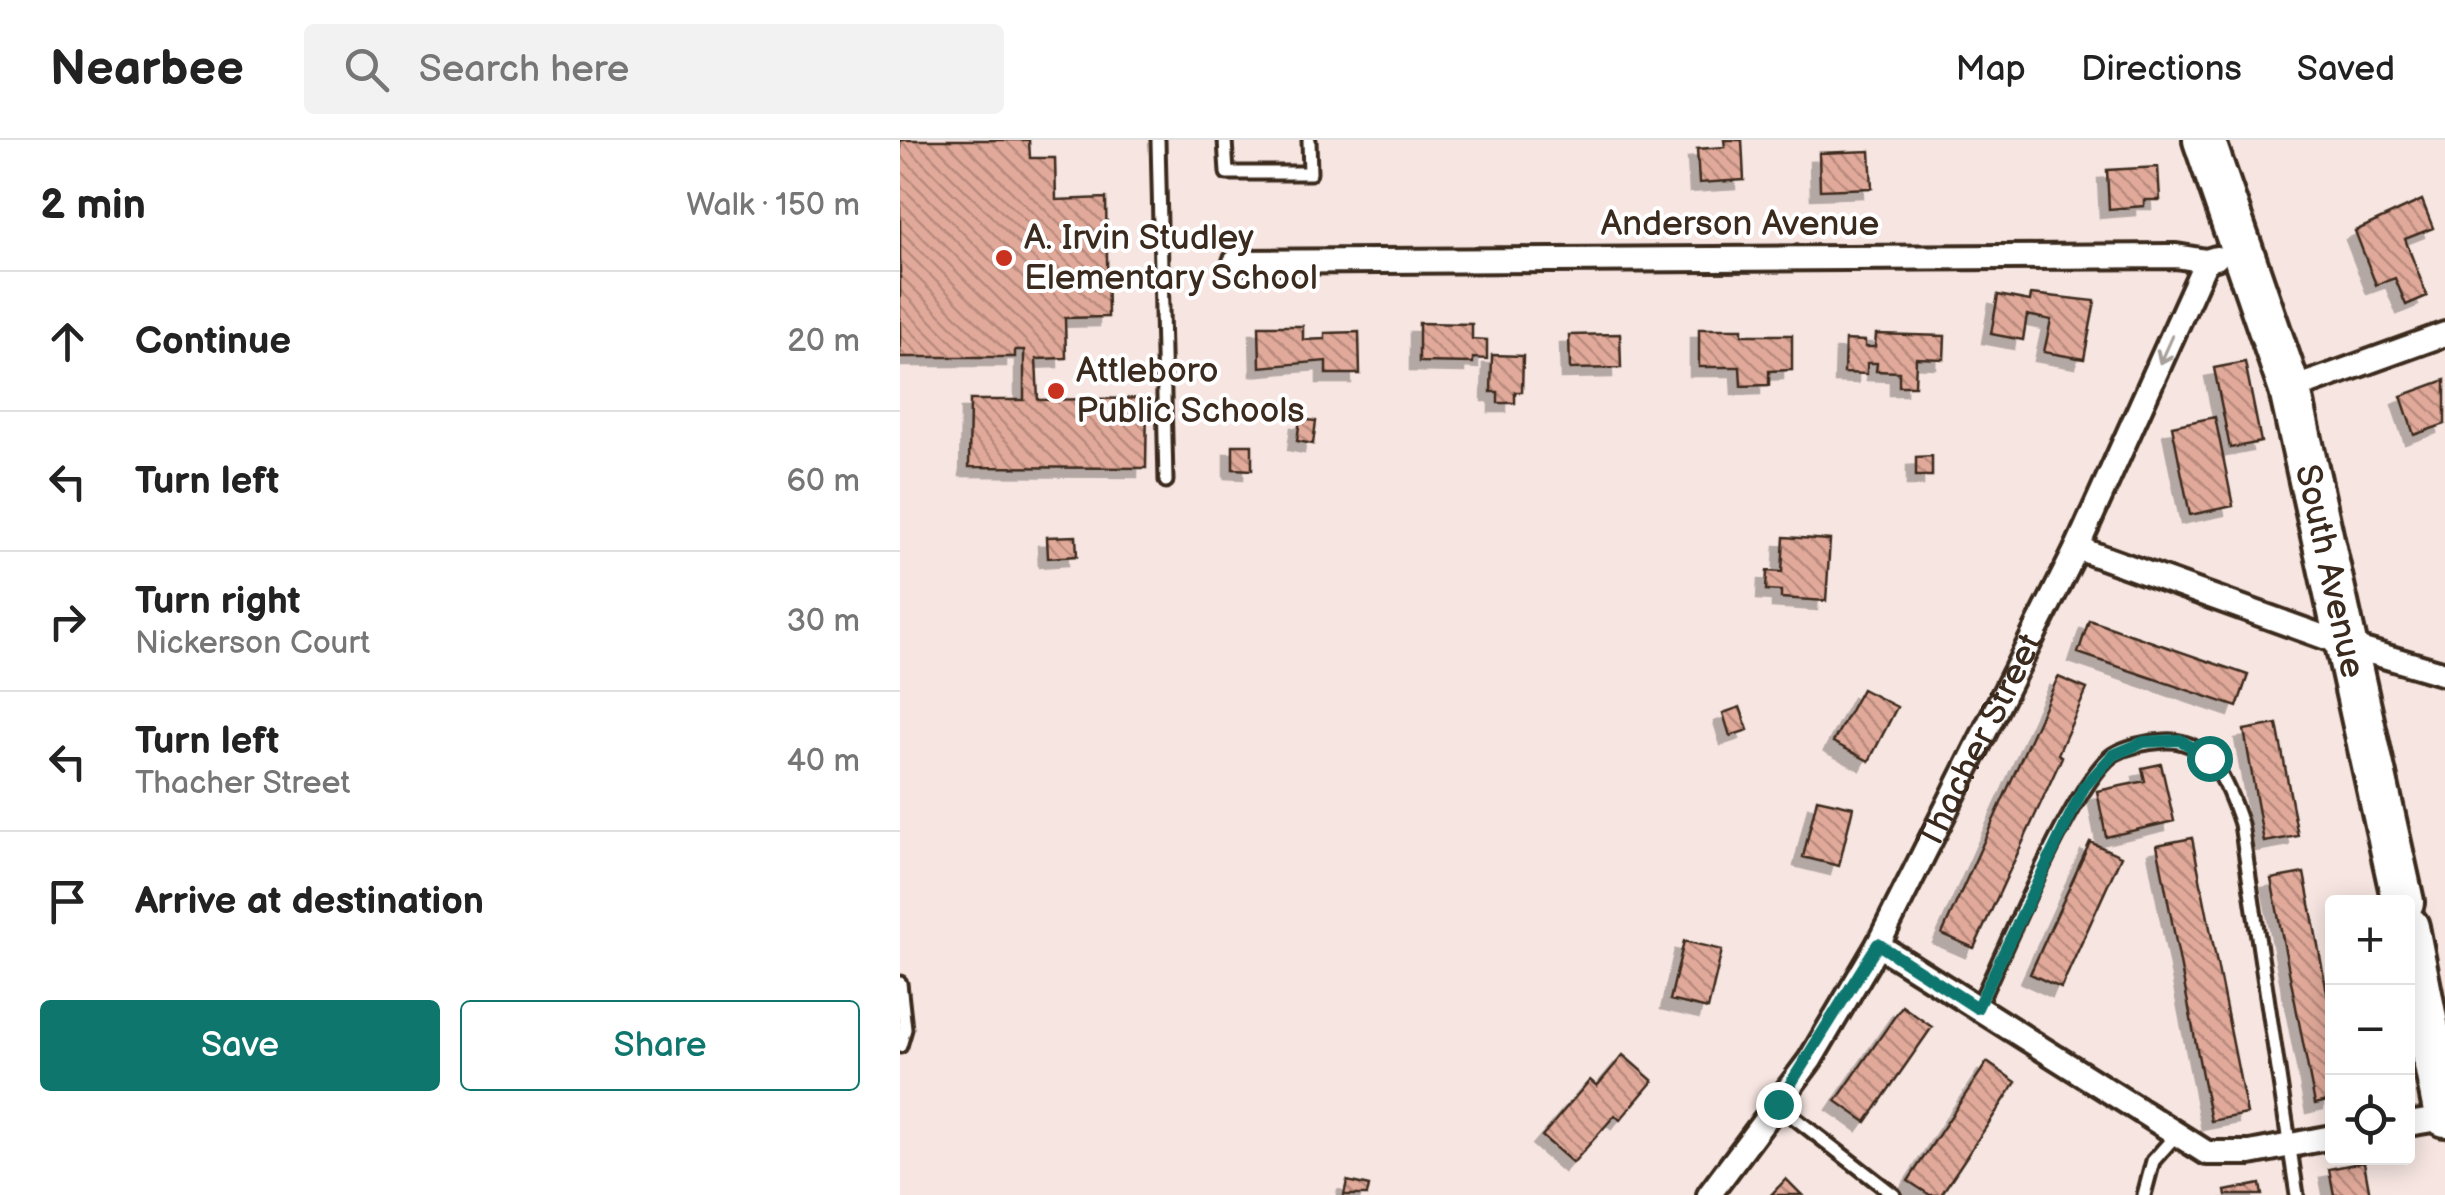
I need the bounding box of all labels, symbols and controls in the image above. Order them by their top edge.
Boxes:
search box [304,24,1004,114]
text: Nearbee [50,41,244,98]
icon: search [339,42,394,97]
text: Search here [419,47,629,92]
text: Map [1956,48,2026,91]
text: Directions [2081,48,2242,91]
text: Saved [2297,48,2395,91]
text: 2 min [40,180,146,231]
text: Walk · 150 m [686,186,860,225]
street label: Anderson Avenue [1601,203,1879,246]
place label: A. Irvin Studley Elementary School [1024,217,1318,300]
marker: A. Irvin Studley Elementary School [993,247,1015,269]
icon: ahead [40,314,95,369]
text: Continue [135,319,291,364]
text: 20 m [787,322,860,361]
one-way arrow [2156,334,2174,365]
place label: Attleboro Public Schools [1076,350,1305,433]
marker: Attleboro Public Schools [1045,380,1067,402]
icon: left [40,454,95,509]
text: Turn left [135,459,279,504]
street label: South Avenue [2286,461,2374,682]
text: 60 m [787,462,860,501]
text: Turn right [135,579,300,624]
icon: right [40,594,95,649]
text: 30 m [786,602,860,641]
text: Nickerson Court [135,624,370,663]
street label: Thacher Street [1908,626,2052,856]
text: Turn left [135,719,279,764]
icon: left [40,734,95,789]
route start [2187,736,2233,782]
text: 40 m [787,742,860,781]
text: Thacher Street [135,764,350,803]
icon: arrive [40,874,95,929]
text: Arrive at destination [135,879,484,924]
map controls [2325,895,2415,1165]
button: + [2325,895,2415,985]
button: − [2325,985,2415,1075]
button: Save [40,1000,440,1091]
button: Share [460,1000,860,1091]
button: locate [2325,1075,2415,1165]
route end [1756,1082,1802,1128]

